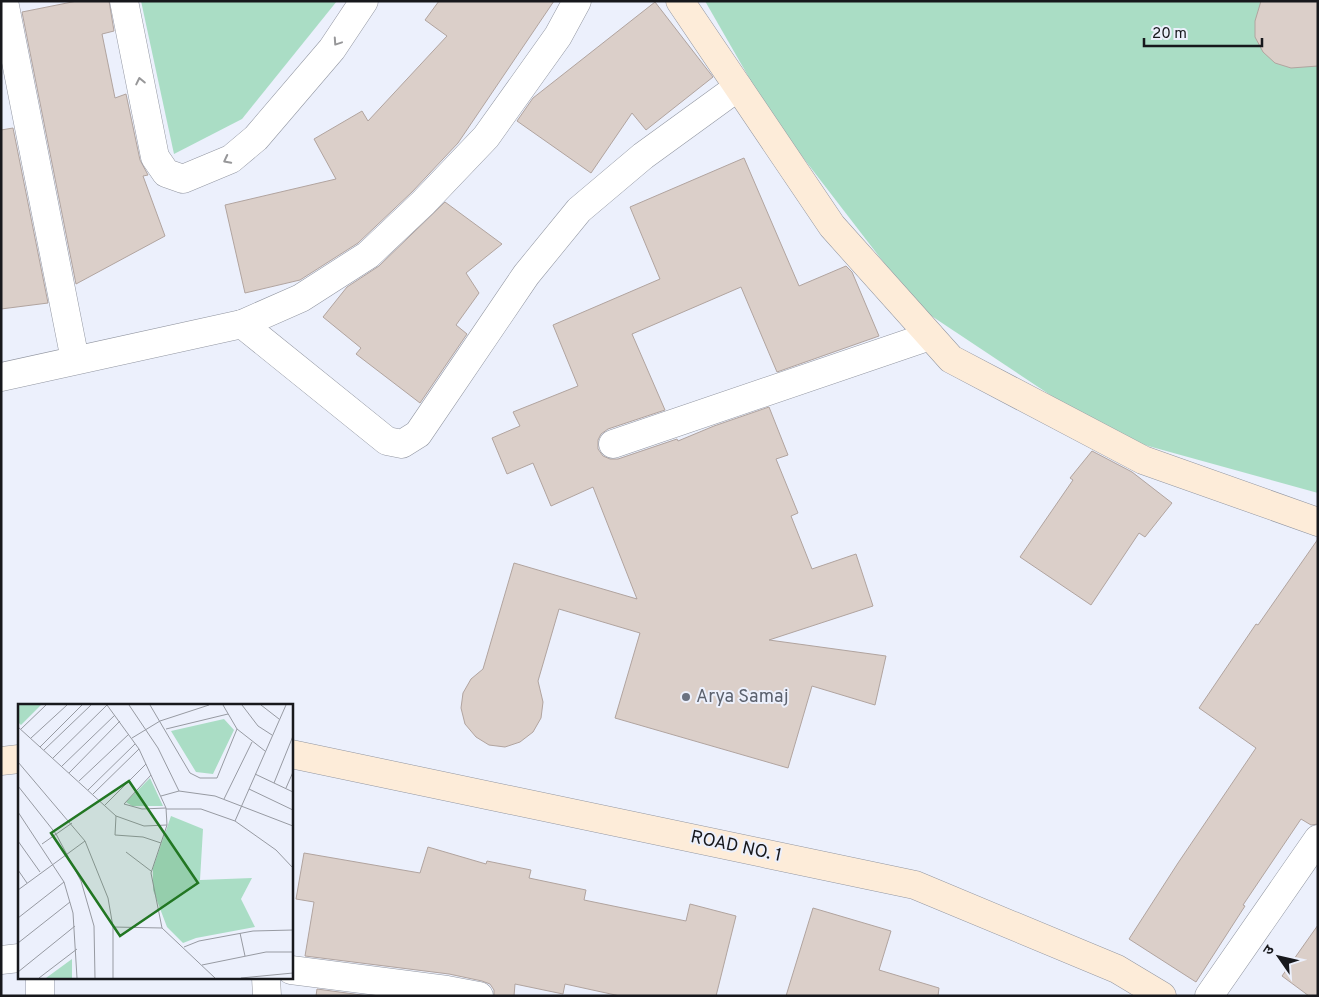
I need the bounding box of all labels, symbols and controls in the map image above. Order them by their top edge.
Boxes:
scale bar [1144,15,1262,47]
text: 20 m [1152,25,1187,44]
one-way arrow [334,36,343,46]
one-way arrow [135,77,145,86]
one-way arrow [223,154,232,164]
place label: Arya Samaj [696,686,789,709]
marker: Arya Samaj [680,691,692,703]
inset map [18,704,292,980]
street label: ROAD NO. 1 [688,826,784,868]
north arrow [1254,932,1304,982]
text: उ [1260,942,1279,959]

